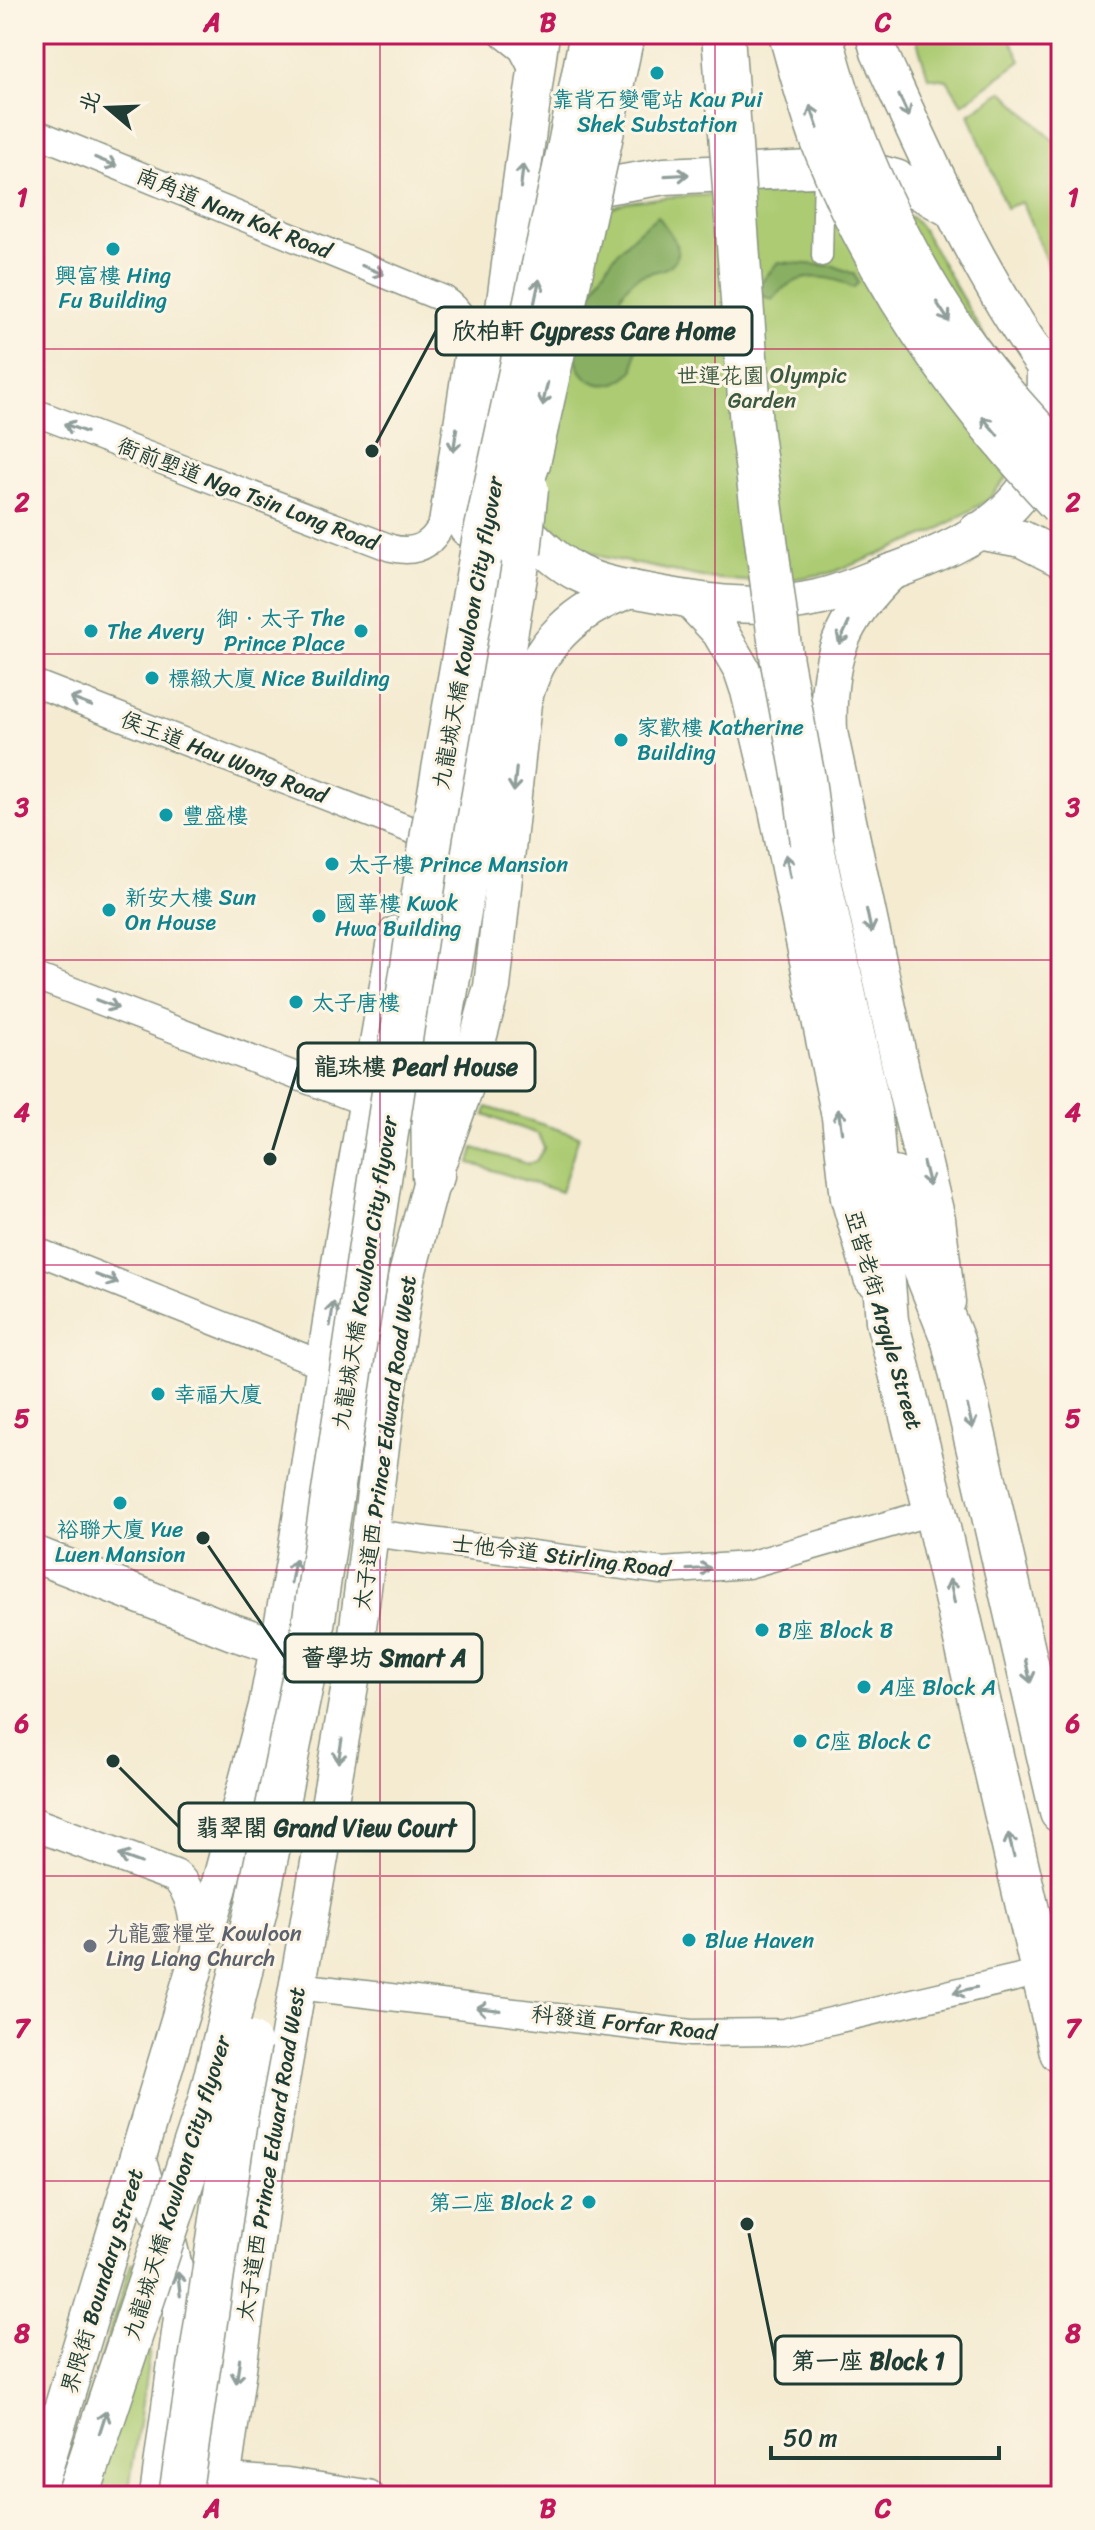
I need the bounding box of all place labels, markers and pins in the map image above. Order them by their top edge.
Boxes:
marker: 靠背石變電站 Kau Pui Shek Substation [648,64,666,82]
place label: 靠背石變電站 Kau Pui Shek Substation [552,80,763,144]
marker: 興富樓 Hing Fu Building [104,240,122,258]
place label: 興富樓 Hing Fu Building [55,256,171,320]
callout: 欣柏軒 Cypress Care Home [436,307,752,355]
place label: 御．太子 The Prince Place [216,599,345,663]
place label: The Avery [107,612,205,651]
marker: The Avery [82,622,100,640]
marker: 御．太子 The Prince Place [352,622,370,640]
place label: 標緻大廈 Nice Building [168,659,390,698]
marker: 標緻大廈 Nice Building [143,669,161,687]
place label: 家歡樓 Katherine Building [637,708,804,772]
marker: 家歡樓 Katherine Building [612,731,630,749]
place label: 豐盛樓 [182,796,248,835]
marker: 豐盛樓 [157,806,175,824]
place label: 太子樓 Prince Mansion [348,845,568,884]
marker: 太子樓 Prince Mansion [323,855,341,873]
place label: 新安大樓 Sun On House [125,878,256,942]
place label: 國華樓 Kwok Hwa Building [335,884,461,948]
marker: 新安大樓 Sun On House [100,901,118,919]
marker: 國華樓 Kwok Hwa Building [310,907,328,925]
place label: 太子唐樓 [312,983,400,1022]
marker: 太子唐樓 [287,993,305,1011]
callout: 龍珠樓 Pearl House [298,1043,535,1091]
place label: 幸福大廈 [174,1375,262,1414]
marker: 幸福大廈 [149,1385,167,1403]
marker: 裕聯大廈 Yue Luen Mansion [111,1494,129,1512]
place label: 裕聯大廈 Yue Luen Mansion [55,1510,185,1574]
place label: B座 Block B [778,1611,893,1650]
marker: B座 Block B [753,1621,771,1639]
callout: 薈學坊 Smart A [285,1634,482,1682]
place label: A座 Block A [879,1668,996,1707]
marker: A座 Block A [855,1678,873,1696]
place label: C座 Block C [816,1722,931,1761]
marker: C座 Block C [791,1732,809,1750]
callout: 翡翠閣 Grand View Court [179,1803,474,1851]
place label: 九龍靈糧堂 Kowloon Ling Liang Church [106,1914,302,1978]
place label: Blue Haven [705,1921,814,1960]
marker: Blue Haven [680,1931,698,1949]
marker: 九龍靈糧堂 Kowloon Ling Liang Church [81,1937,99,1955]
place label: 第二座 Block 2 [429,2183,573,2222]
marker: 第二座 Block 2 [580,2193,598,2211]
callout: 第一座 Block 1 [775,2336,961,2384]

